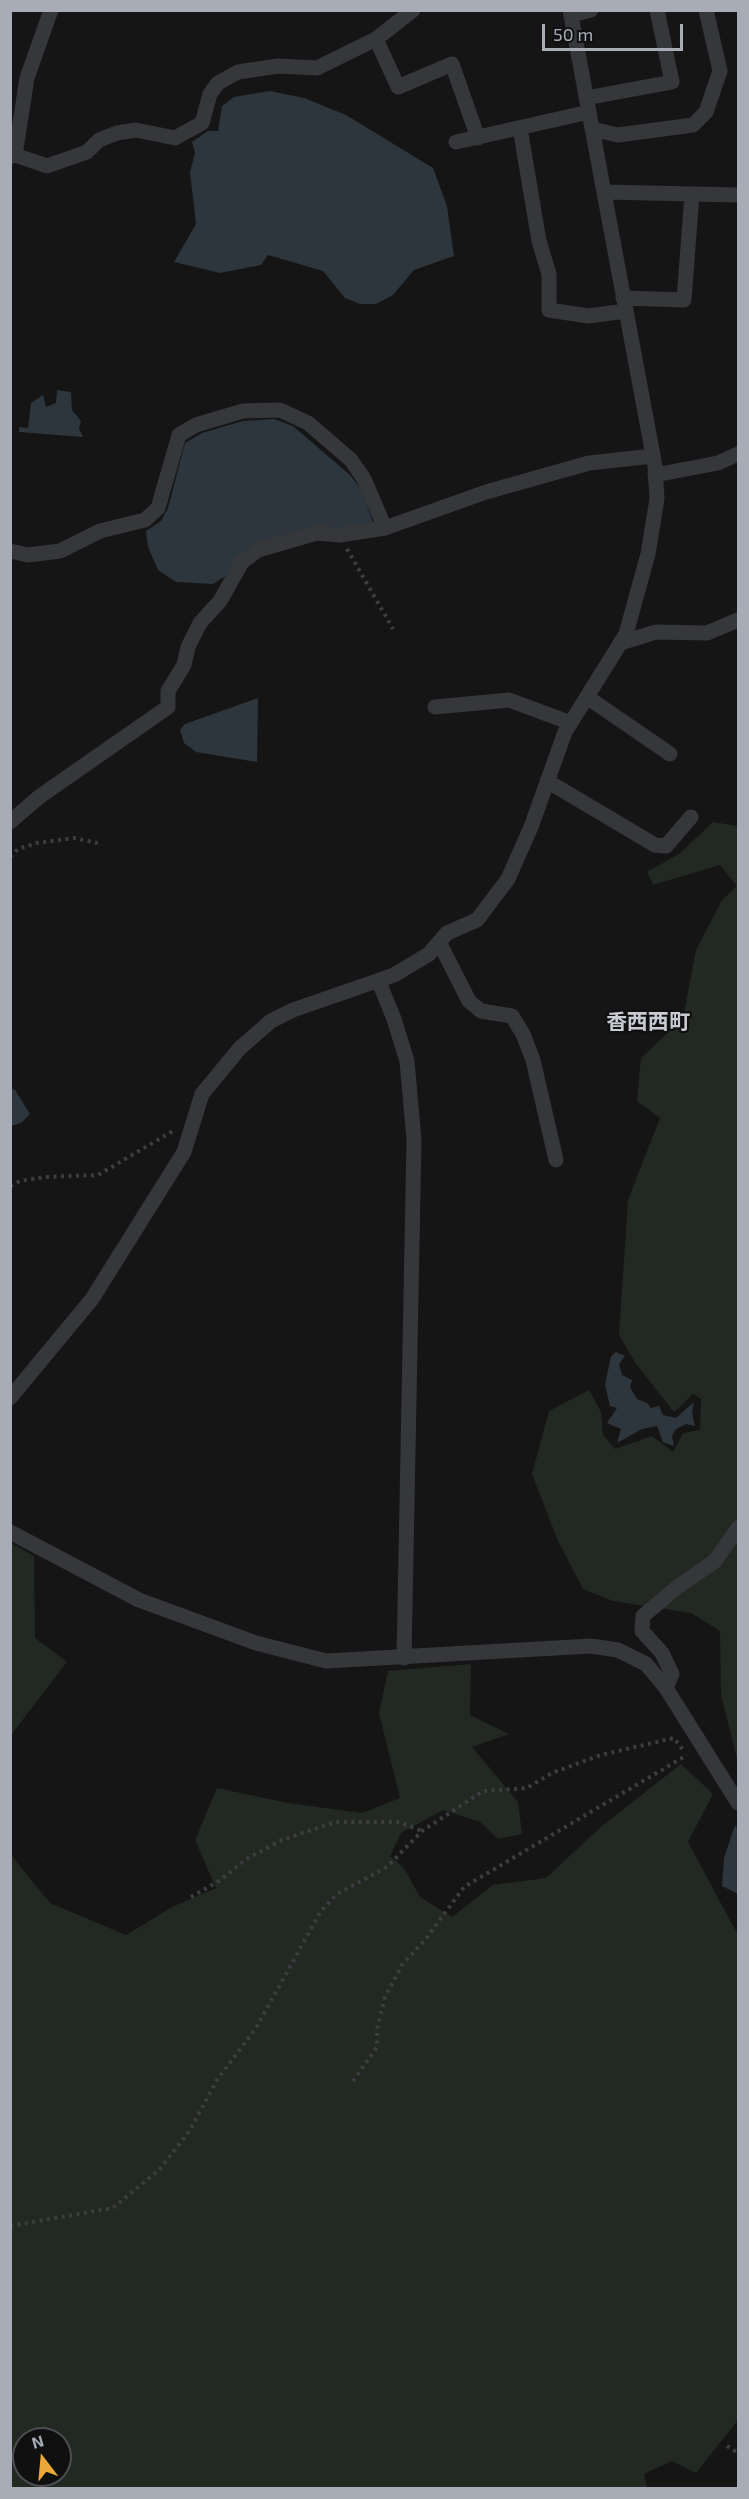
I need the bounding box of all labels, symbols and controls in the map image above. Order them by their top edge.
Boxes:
scale bar [545,12,686,50]
text: 50 m [553,23,593,45]
district label: 香西西町 [606,1009,690,1035]
north arrow [12,2427,72,2487]
text: N [29,2430,46,2452]

